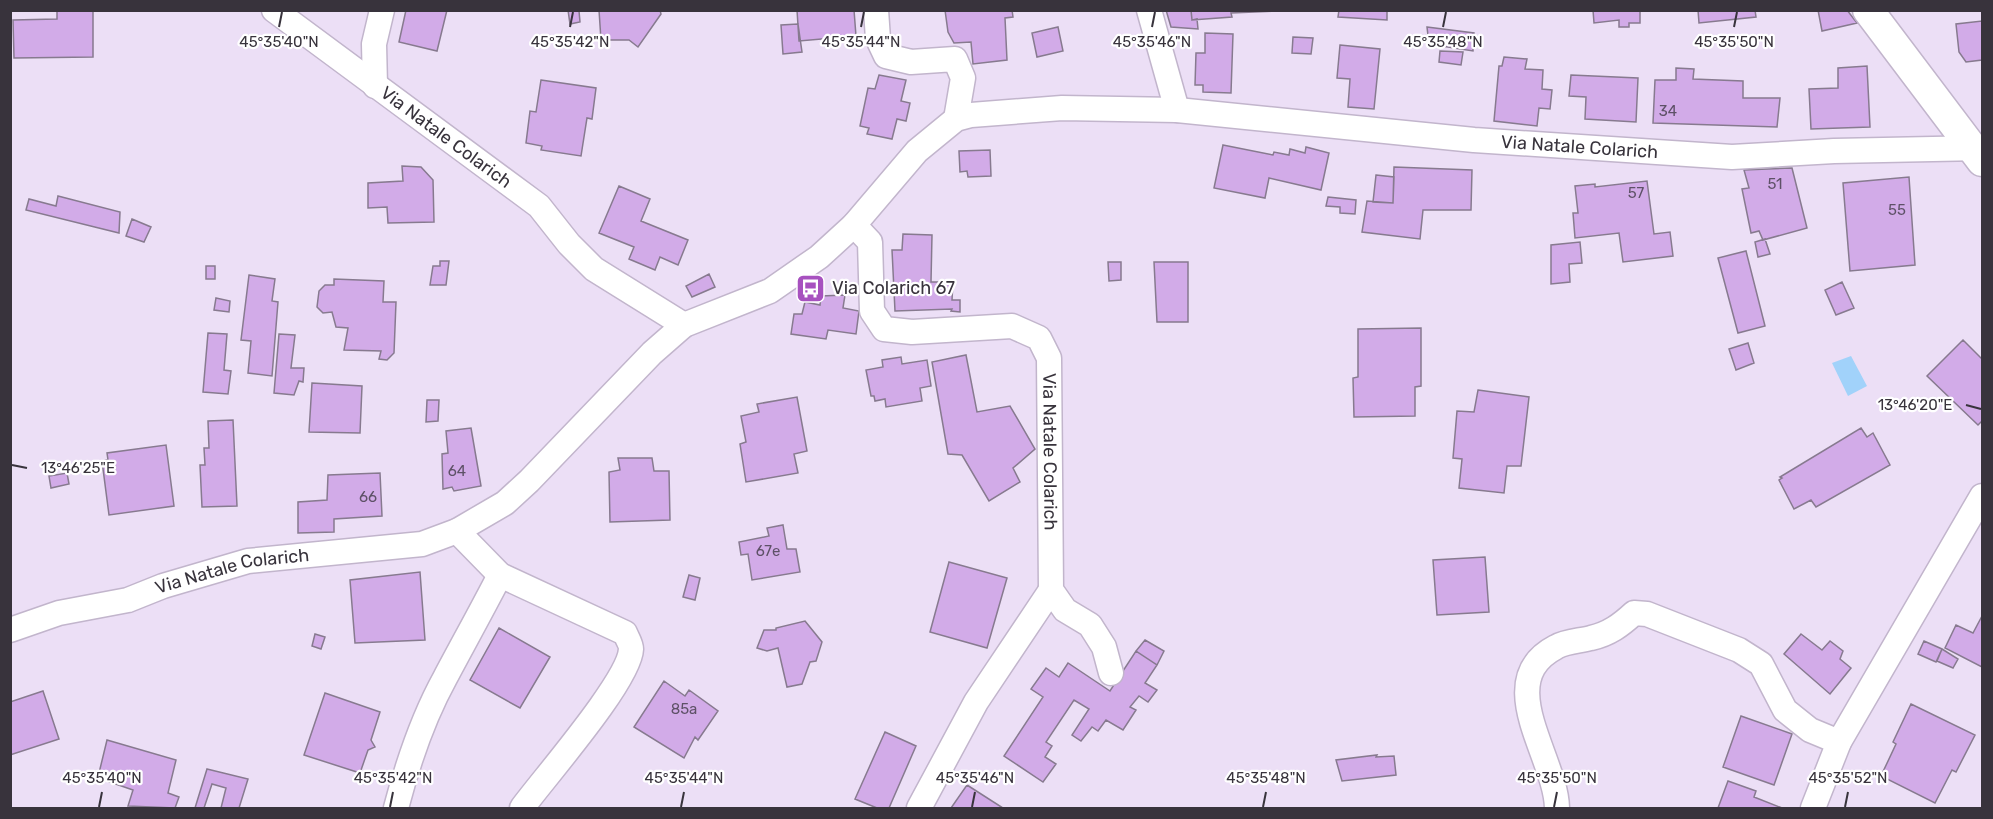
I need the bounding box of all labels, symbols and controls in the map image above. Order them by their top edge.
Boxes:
text: 45°35'40"N [239,33,319,51]
text: 45°35'42"N [531,33,609,51]
text: 45°35'44"N [822,33,900,51]
text: 45°35'46"N [1113,33,1191,51]
text: 45°35'48"N [1403,33,1483,51]
text: 45°35'50"N [1694,33,1774,51]
street label: Via Natale Colarich [376,82,516,193]
house number: 34 [1659,102,1677,120]
street label: Via Natale Colarich [1500,131,1659,163]
house number: 51 [1767,175,1783,193]
house number: 57 [1628,184,1645,202]
house number: 55 [1888,201,1906,219]
bus stop icon: Via Colarich 67 [795,272,827,304]
place label: Via Colarich 67 [832,277,955,299]
street label: Via Natale Colarich [1038,373,1061,531]
text: 13°46'20"E [1878,396,1952,414]
text: 13°46'25"E [41,459,115,477]
house number: 64 [448,462,466,480]
house number: 66 [359,488,377,506]
house number: 67e [756,542,780,560]
street label: Via Natale Colarich [152,544,310,599]
house number: 85a [671,700,697,718]
text: 45°35'40"N [62,769,142,787]
text: 45°35'42"N [354,769,432,787]
text: 45°35'44"N [645,769,723,787]
text: 45°35'46"N [936,769,1014,787]
text: 45°35'48"N [1226,769,1306,787]
text: 45°35'50"N [1517,769,1597,787]
text: 45°35'52"N [1809,769,1888,787]

